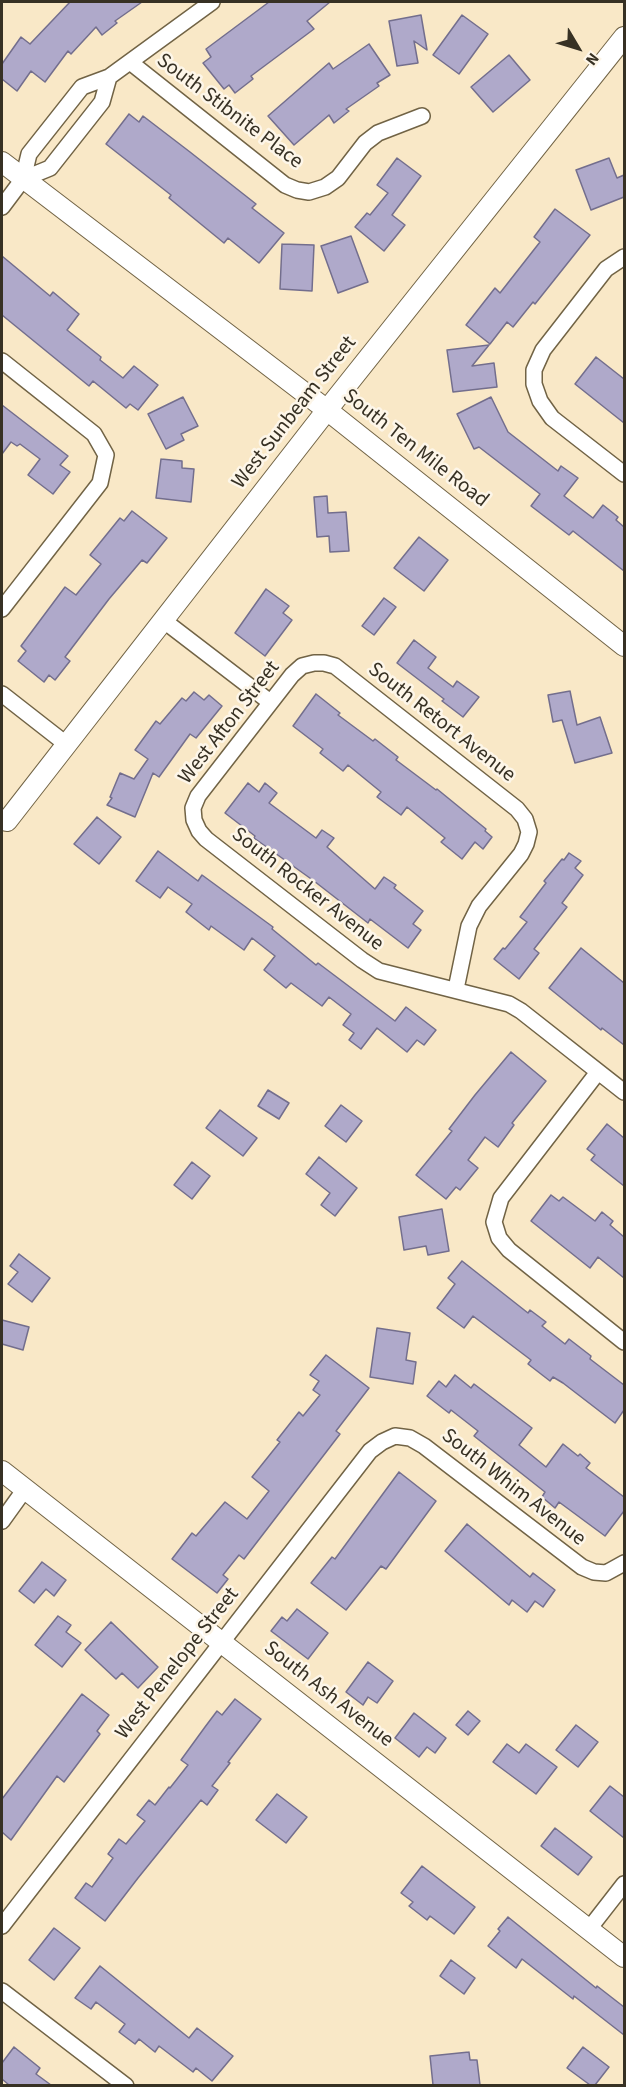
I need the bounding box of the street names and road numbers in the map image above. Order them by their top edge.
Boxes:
street label: South Stibnite Place [151,49,307,175]
street label: West Sunbeam Street [227,331,363,495]
street label: South Ten Mile Road [337,384,493,514]
street label: West Afton Street [174,656,286,790]
street label: South Retort Avenue [362,658,520,788]
street label: South Rocker Avenue [226,823,388,957]
street label: South Whim Avenue [436,1424,590,1552]
street label: West Penelope Street [111,1583,245,1745]
street label: South Ash Avenue [258,1637,398,1753]

